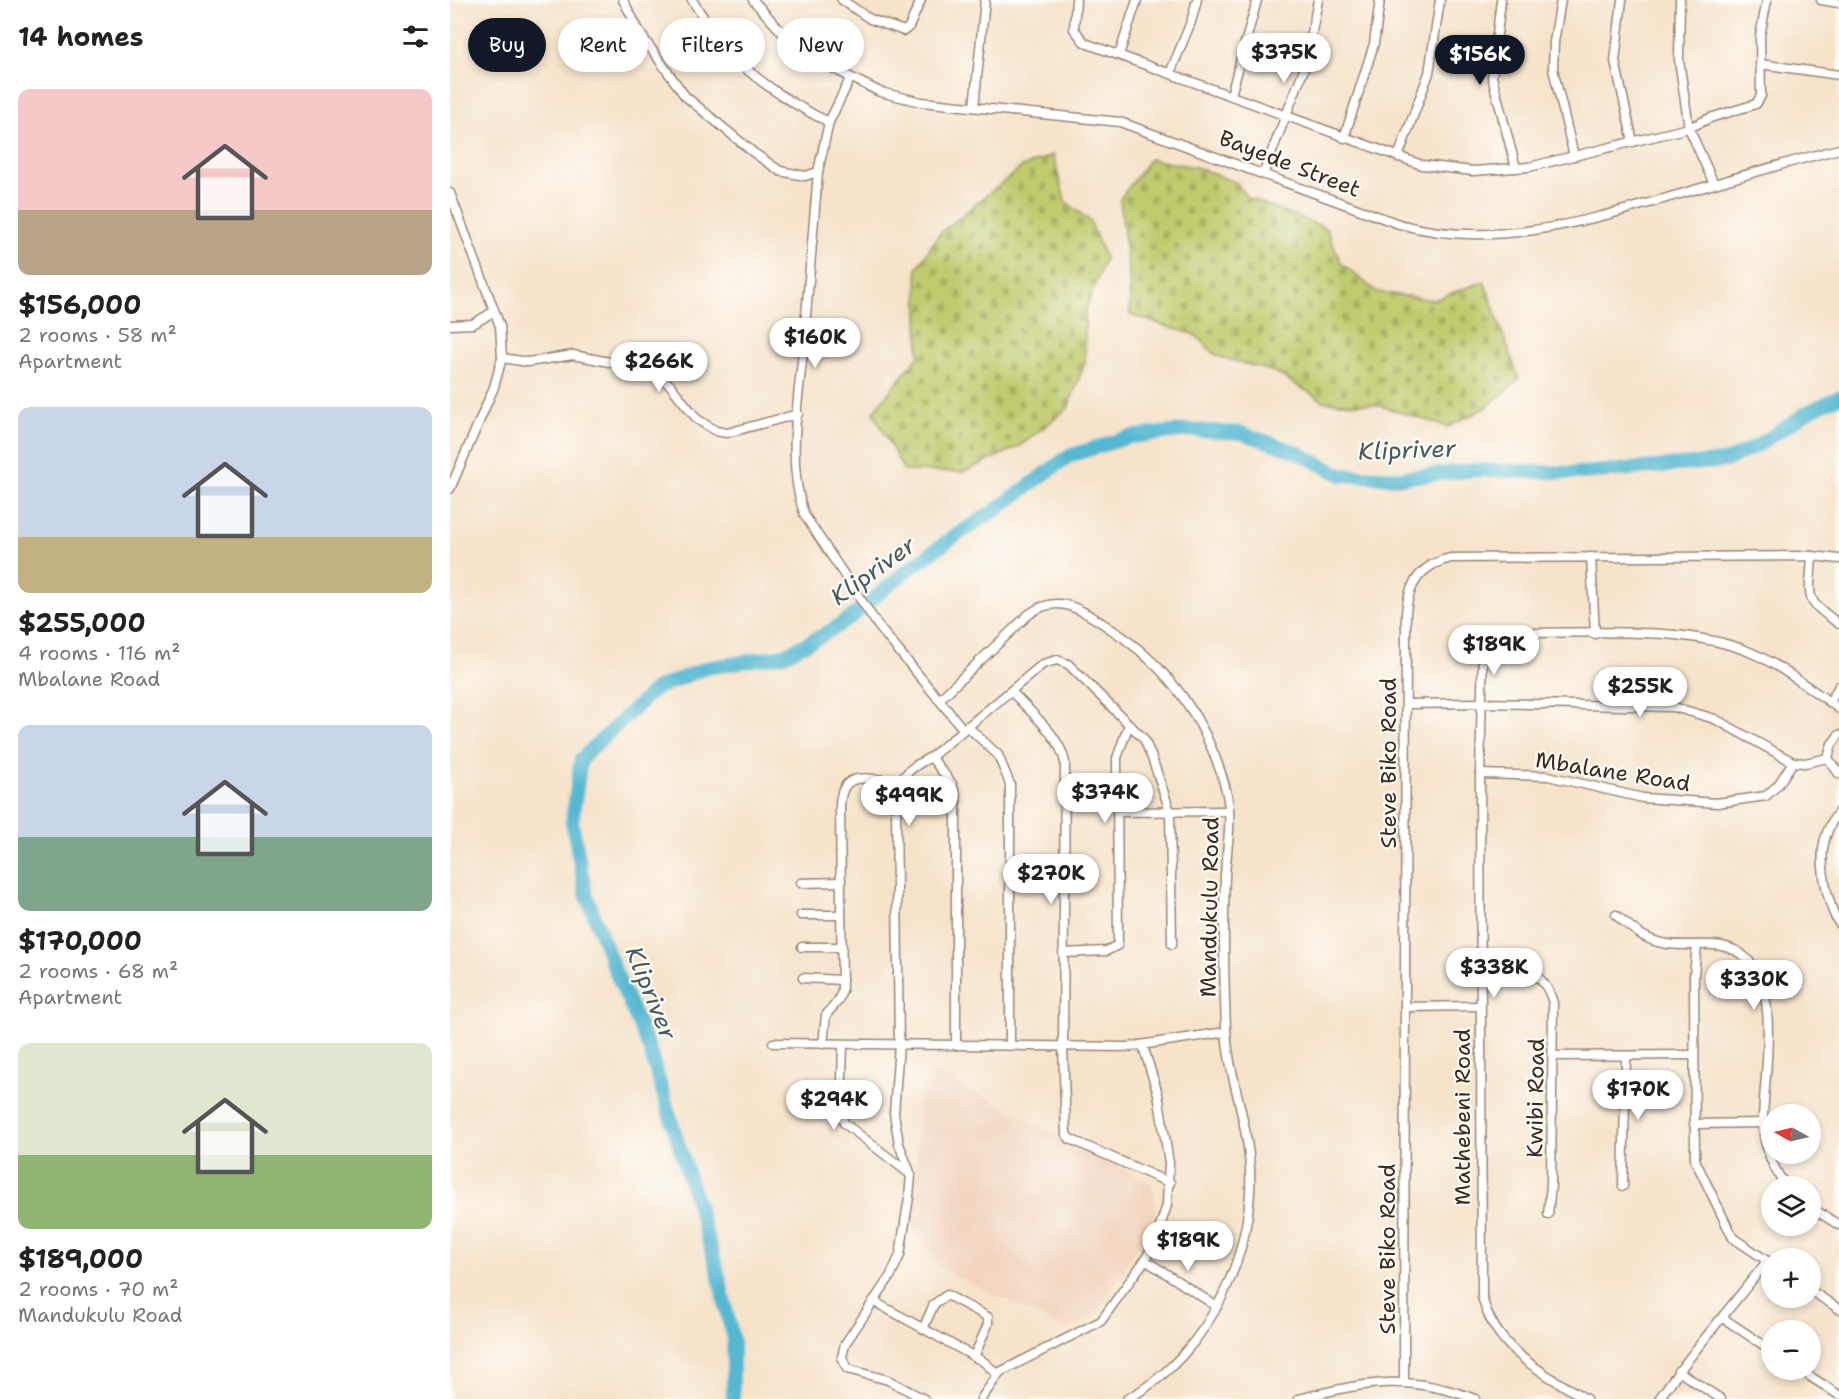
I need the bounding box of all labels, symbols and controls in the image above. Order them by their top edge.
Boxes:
chip: Buy [468,18,546,72]
chip: Rent [558,18,648,72]
chip: Filters [660,18,765,72]
chip: New [777,18,864,72]
text: 14 homes [18,19,144,54]
icon: filters [399,20,432,53]
pin: $375K [1242,33,1326,84]
pin: $156K [1438,35,1522,86]
text: $375K [1251,39,1317,65]
text: $156K [1449,41,1511,67]
street label: Bayede Street [1215,123,1365,204]
icon: home [171,128,279,236]
text: $156,000 [18,287,141,322]
pin: $160K [773,318,857,369]
text: 2 rooms · 58 m² [18,322,177,348]
text: $160K [783,324,847,350]
pin: $266K [617,342,701,393]
text: Apartment [18,348,122,374]
text: $266K [625,348,693,374]
water label: Klipriver [1357,432,1457,468]
icon: home [171,446,279,554]
water label: Klipriver [824,529,923,613]
text: $255,000 [18,605,146,640]
pin: $189K [1452,625,1536,676]
text: $189K [1462,631,1526,657]
text: 4 rooms · 116 m² [18,640,180,666]
text: Mbalane Road [18,666,160,692]
pin: $255K [1598,667,1682,718]
text: $255K [1607,673,1673,699]
street label: Steve Biko Road [1374,677,1403,849]
street label: Mbalane Road [1533,745,1692,798]
icon: home [171,764,279,872]
pin: $374K [1063,773,1147,824]
pin: $499K [867,776,951,827]
text: $374K [1071,779,1139,805]
text: $499K [875,782,943,808]
street label: Mandukulu Road [1193,816,1226,998]
pin: $270K [1009,854,1093,905]
text: $270K [1017,860,1085,886]
text: $170,000 [18,923,142,958]
water label: Klipriver [618,941,684,1045]
pin: $338K [1452,948,1536,999]
text: $338K [1460,954,1528,980]
text: 2 rooms · 68 m² [18,958,178,984]
pin: $330K [1712,960,1796,1011]
text: $330K [1720,966,1788,992]
text: Apartment [18,984,122,1010]
street label: Mathebeni Road [1448,1029,1477,1205]
street label: Kwibi Road [1520,1038,1551,1158]
pin: $170K [1596,1070,1680,1121]
text: $170K [1606,1076,1670,1102]
pin: $294K [792,1080,876,1131]
icon: home [171,1082,279,1190]
text: $294K [800,1086,868,1112]
north arrow [1761,1104,1821,1164]
map controls [1761,1104,1821,1380]
street label: Steve Biko Road [1373,1163,1402,1335]
button: layers [1761,1176,1821,1236]
pin: $189K [1146,1221,1230,1272]
text: $189K [1156,1227,1220,1253]
text: $189,000 [18,1241,143,1276]
button: + [1761,1248,1821,1308]
text: 2 rooms · 70 m² [18,1276,179,1302]
text: Mandukulu Road [18,1302,182,1328]
button: − [1761,1320,1821,1380]

